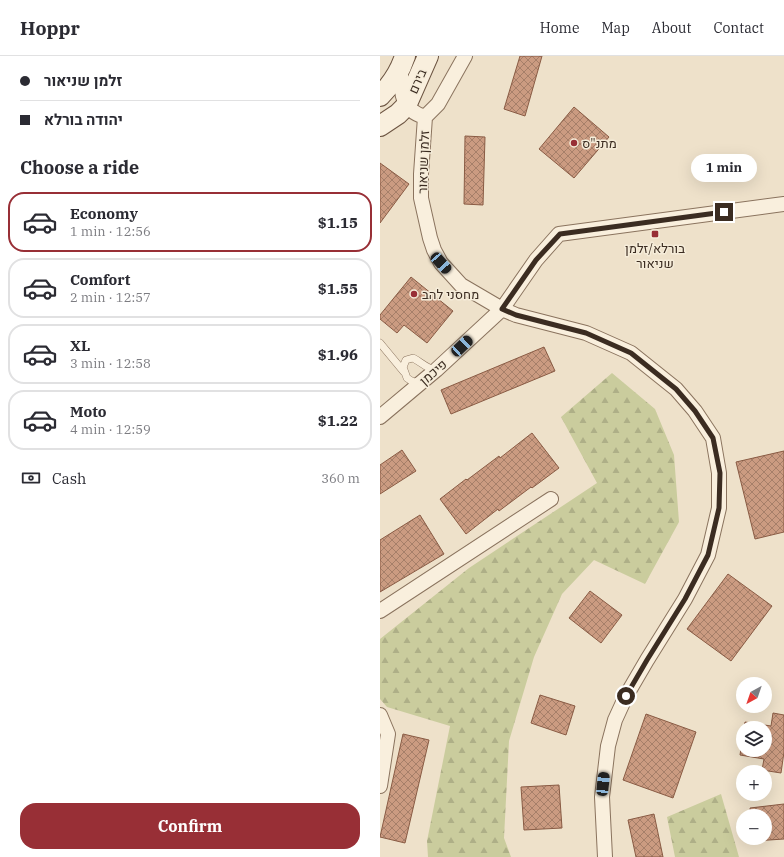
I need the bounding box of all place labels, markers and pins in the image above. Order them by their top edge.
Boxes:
place label: מתנ"ס [582,135,617,152]
marker: מתנ"ס [569,138,579,148]
marker: בורלא/זלמן שניאור [650,229,660,239]
place label: בורלא/זלמן שניאור [625,240,685,272]
place label: מחסני להב [422,286,479,303]
marker: מחסני להב [409,289,419,299]

